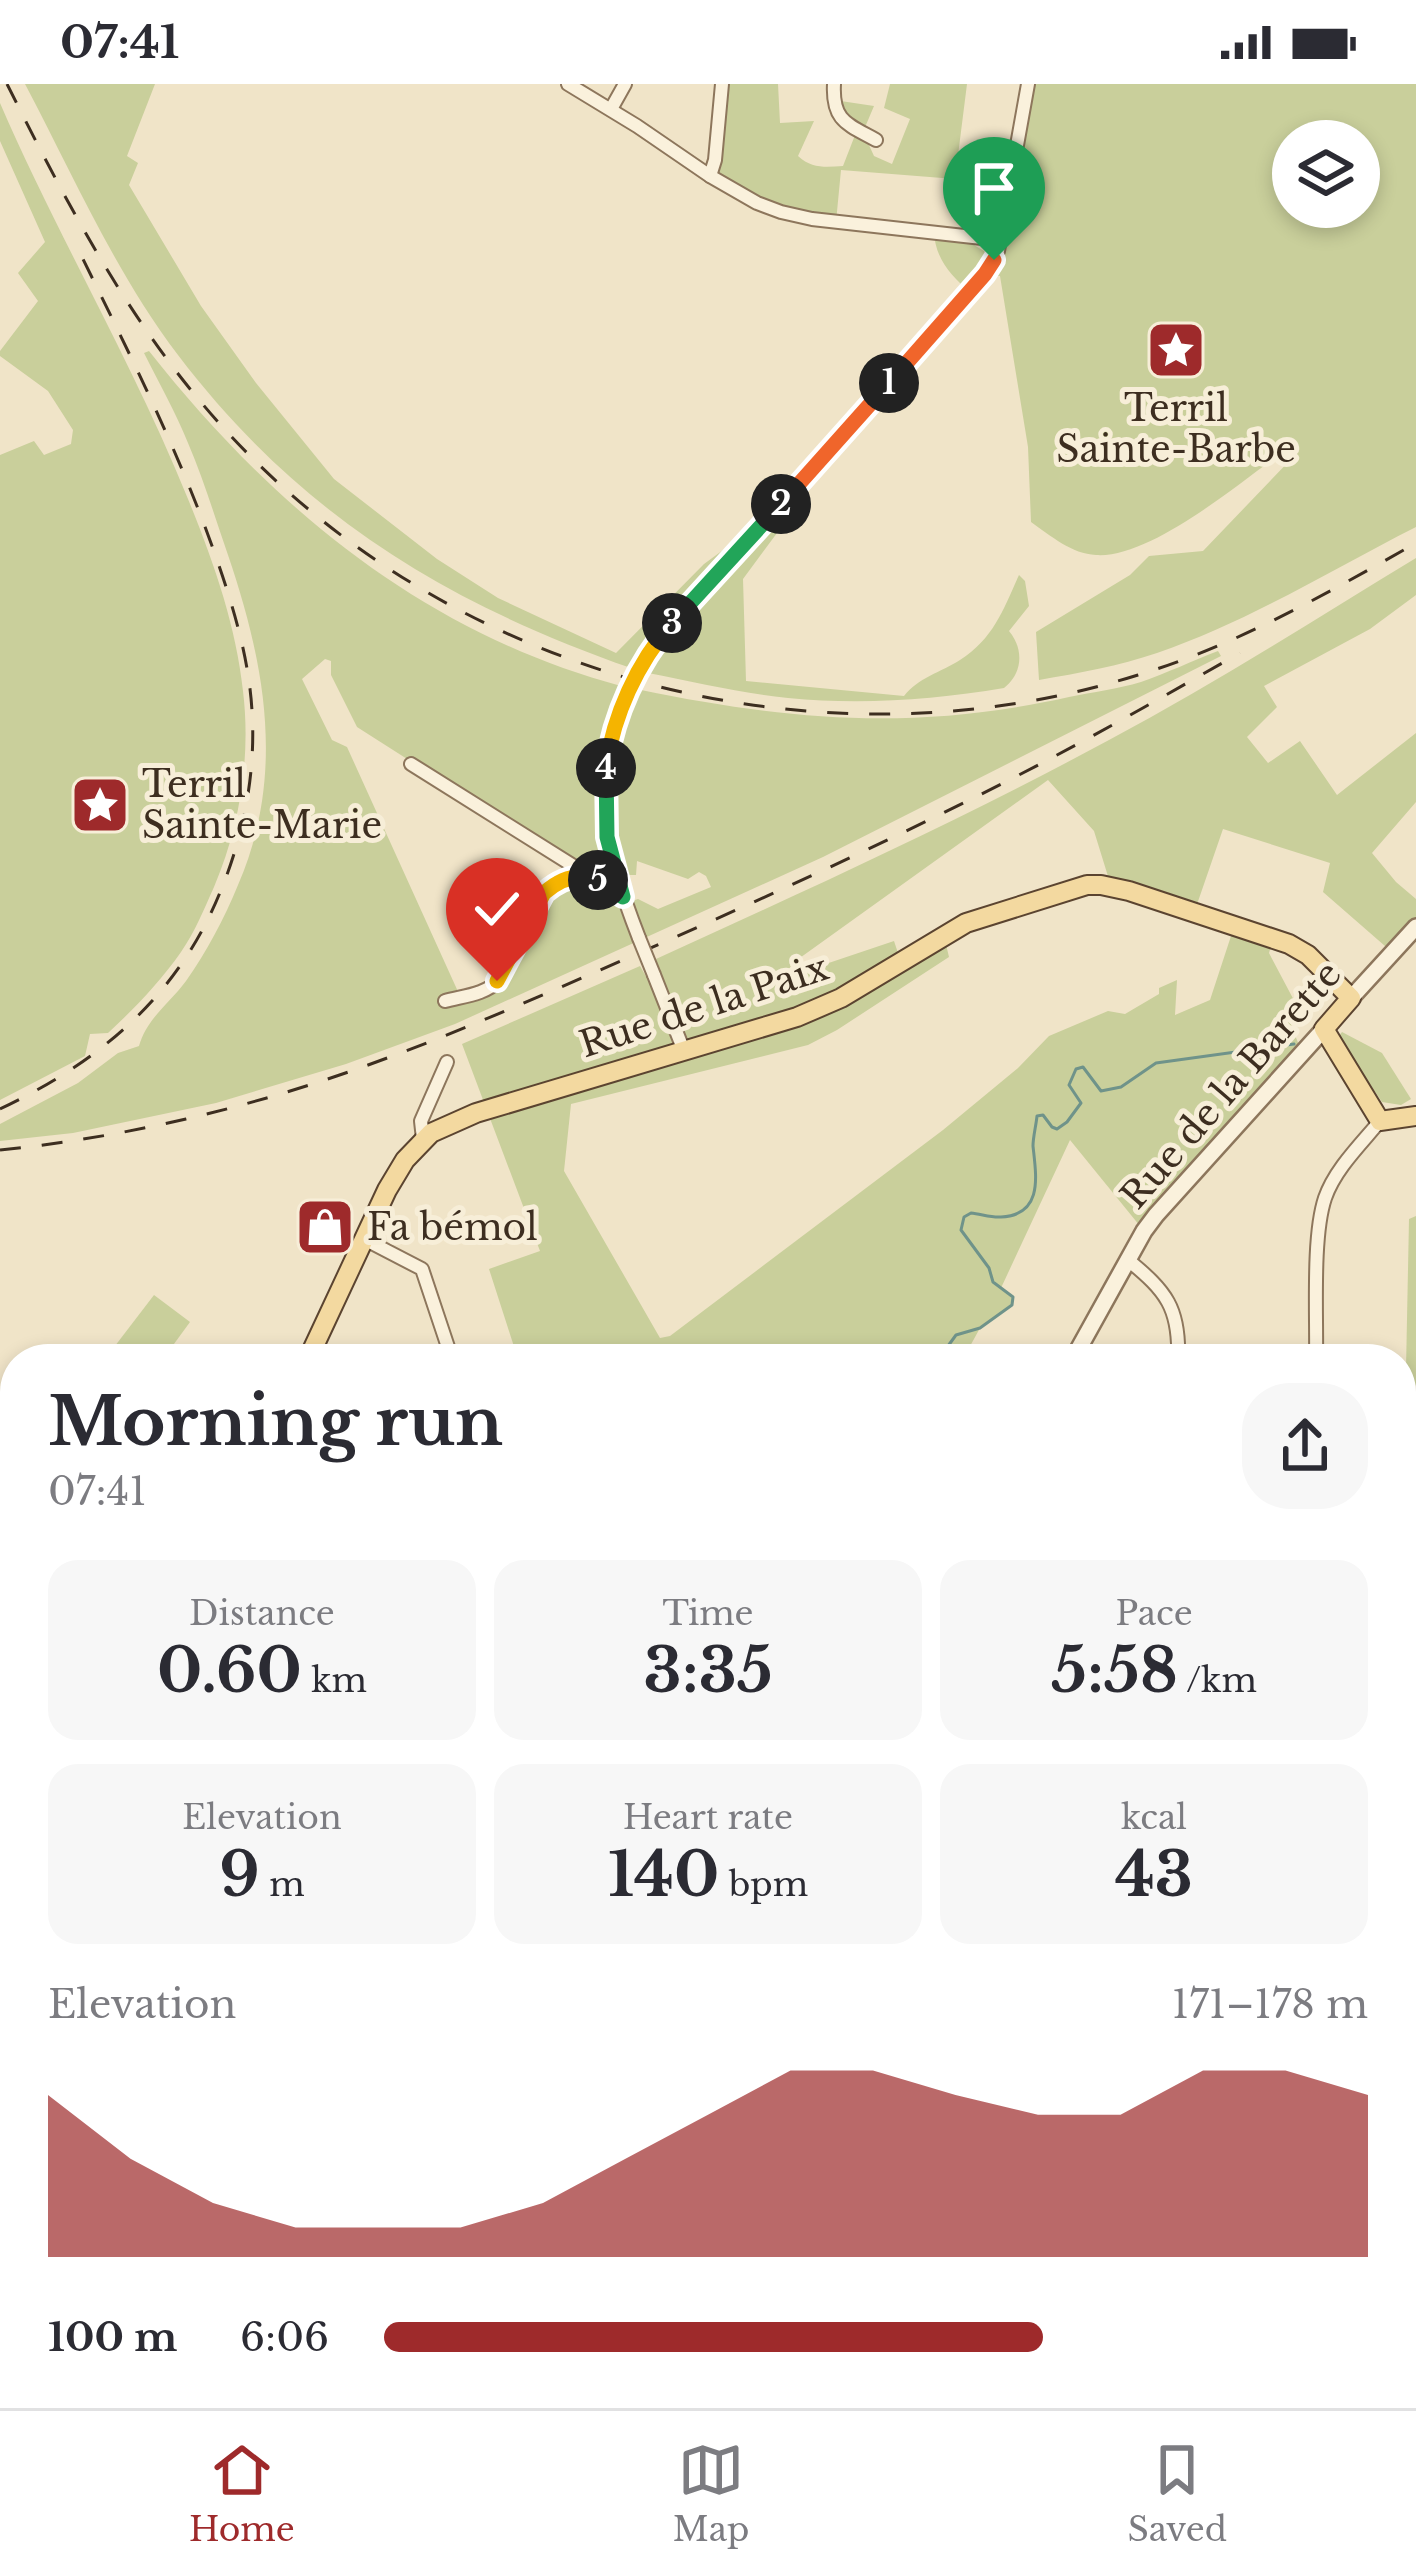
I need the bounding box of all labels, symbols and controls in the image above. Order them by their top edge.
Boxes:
text: 07:41 [60,14,179,70]
map controls [1272,120,1380,228]
button: layers [1272,120,1380,228]
pin [943,137,1045,260]
icon: arrive [961,155,1027,221]
place icon: Terril Sainte-Barbe [1145,319,1207,381]
pin: 1 [859,353,919,413]
text: 1 [882,362,896,403]
place label: Terril Sainte-Barbe [1056,386,1296,472]
pin: 2 [751,474,811,534]
text: 2 [770,483,792,524]
pin: 3 [642,593,702,653]
text: 3 [661,602,683,643]
pin: 4 [576,738,636,798]
text: 4 [595,747,617,788]
place label: Terril Sainte-Marie [142,762,382,848]
place icon: Terril Sainte-Marie [69,774,131,836]
pin: 5 [568,850,628,910]
pin [446,858,548,981]
text: 5 [588,859,608,900]
icon: check [464,876,530,942]
street label: Rue de la Paix [574,945,834,1067]
street label: Rue de la Barette [1111,952,1351,1218]
shop icon: Fa bémol [294,1196,356,1258]
place label: Fa bémol [367,1205,538,1250]
text: Morning run [48,1381,503,1463]
button: share [1242,1383,1368,1509]
text: 07:41 [48,1467,147,1516]
text: Distance [189,1593,335,1634]
text: Time [662,1593,754,1634]
text: Pace [1115,1593,1193,1634]
text: 0.60 [157,1634,302,1708]
text: 3:35 [643,1634,773,1708]
text: 5:58 [1051,1634,1178,1708]
text: km [302,1660,367,1701]
text: /km [1178,1660,1257,1701]
text: Elevation [182,1797,342,1838]
text: Heart rate [623,1797,793,1838]
text: kcal [1121,1797,1187,1838]
text: 9 [219,1838,260,1912]
text: 140 [608,1838,719,1912]
text: 43 [1115,1838,1193,1912]
text: m [260,1864,305,1905]
text: bpm [719,1864,808,1905]
text: Elevation [48,1980,236,2029]
text: 171–178 m [1172,1980,1368,2029]
text: 100 m [48,2313,177,2362]
text: 6:06 [240,2313,329,2362]
tab: Home [189,2437,295,2550]
tab: Map [673,2437,749,2550]
tab: Saved [1127,2437,1227,2550]

